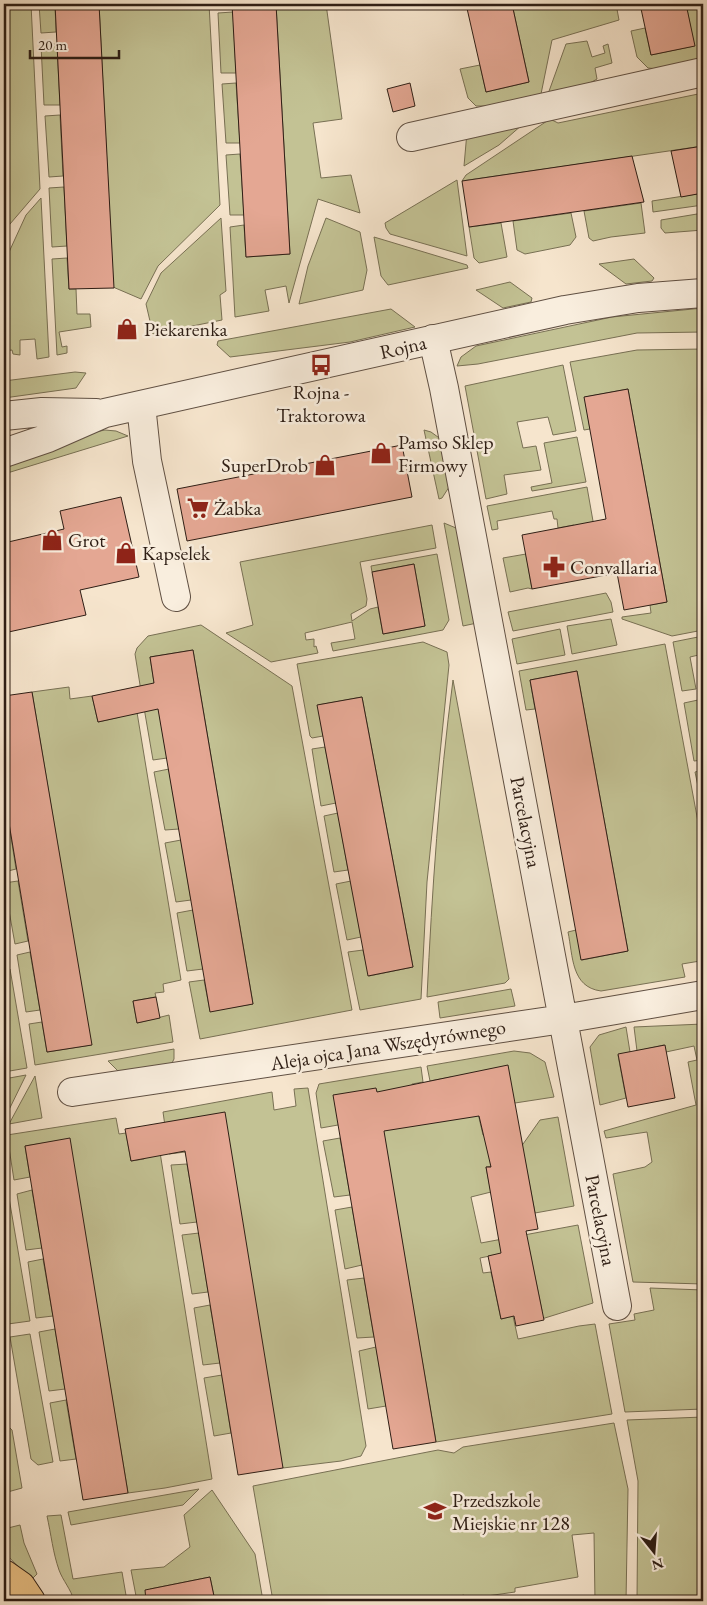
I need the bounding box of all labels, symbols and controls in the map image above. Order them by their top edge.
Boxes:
scale bar [30,28,119,60]
text: 20 m [38,35,67,54]
shop icon: Piekarenka [114,316,140,342]
place label: Piekarenka [144,316,228,342]
street label: Rojna [377,329,429,365]
bus stop icon: Rojna - Traktorowa [308,352,334,378]
place label: Rojna - Traktorowa [276,379,366,428]
place label: Pamso Sklep Firmowy [398,429,494,478]
shop icon: Pamso Sklep Firmowy [368,440,394,466]
place label: SuperDrob [221,452,308,478]
shop icon: SuperDrob [312,452,338,478]
supermarket icon: Żabka [185,495,211,521]
place label: Żabka [214,495,261,521]
shop icon: Grot [39,527,65,553]
place label: Grot [68,527,106,553]
shop icon: Kapselek [113,540,139,566]
place label: Kapselek [142,540,211,566]
pharmacy icon: Convallaria [541,554,567,580]
place label: Convallaria [570,554,658,580]
street label: Parcelacyjna [504,774,548,870]
street label: Aleja ojca Jana Wszędyrównego [267,1014,508,1077]
street label: Parcelacyjna [579,1172,623,1268]
place label: Przedszkole Miejskie nr 128 [452,1487,570,1536]
school or university icon: Przedszkole Miejskie nr 128 [422,1498,448,1524]
north arrow [630,1528,680,1578]
text: N [649,1554,666,1575]

